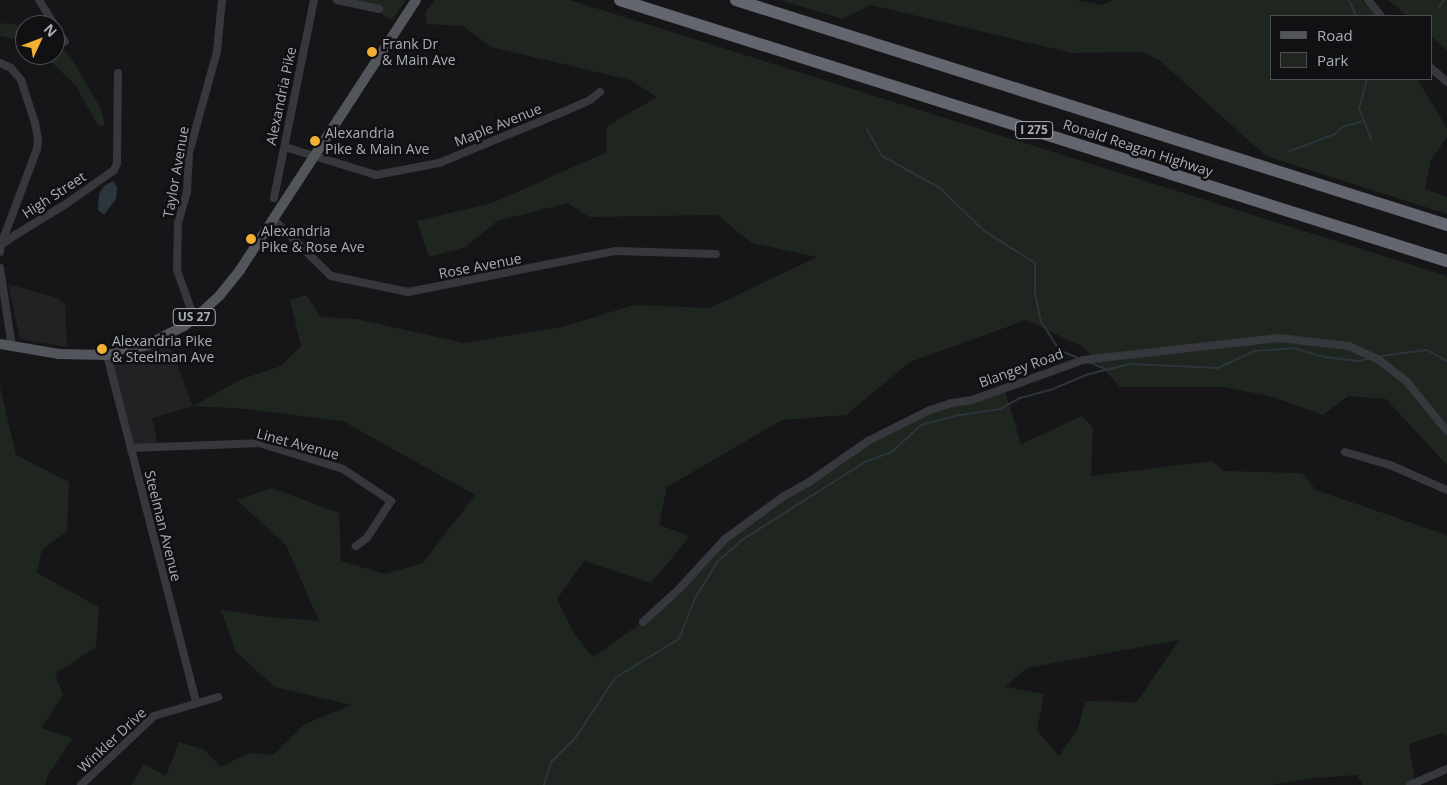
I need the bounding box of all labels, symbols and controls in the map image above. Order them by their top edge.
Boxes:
north arrow [15,15,65,65]
legend [1270,15,1432,80]
text: N [40,19,61,41]
text: Road [1317,25,1353,45]
place label: Frank Dr & Main Ave [382,36,456,68]
street label: Alexandria Pike [262,45,300,147]
marker: Frank Dr & Main Ave [366,46,378,58]
text: Park [1317,50,1348,70]
street label: Maple Avenue [452,100,544,150]
street label: Ronald Reagan Highway [1061,116,1215,180]
road number: I 275 [1014,120,1054,140]
street label: Taylor Avenue [160,125,192,219]
place label: Alexandria Pike & Main Ave [325,125,429,158]
marker: Alexandria Pike & Main Ave [309,135,321,147]
street label: High Street [19,168,89,222]
place label: Alexandria Pike & Rose Ave [261,223,365,256]
marker: Alexandria Pike & Rose Ave [245,233,257,245]
street label: Rose Avenue [437,250,523,282]
road number: US 27 [172,308,216,326]
place label: Alexandria Pike & Steelman Ave [112,333,214,366]
marker: Alexandria Pike & Steelman Ave [96,343,108,355]
street label: Blangey Road [977,345,1065,391]
street label: Linet Avenue [255,425,341,463]
street label: Steelman Avenue [141,469,185,583]
street label: Winkler Drive [74,704,150,776]

